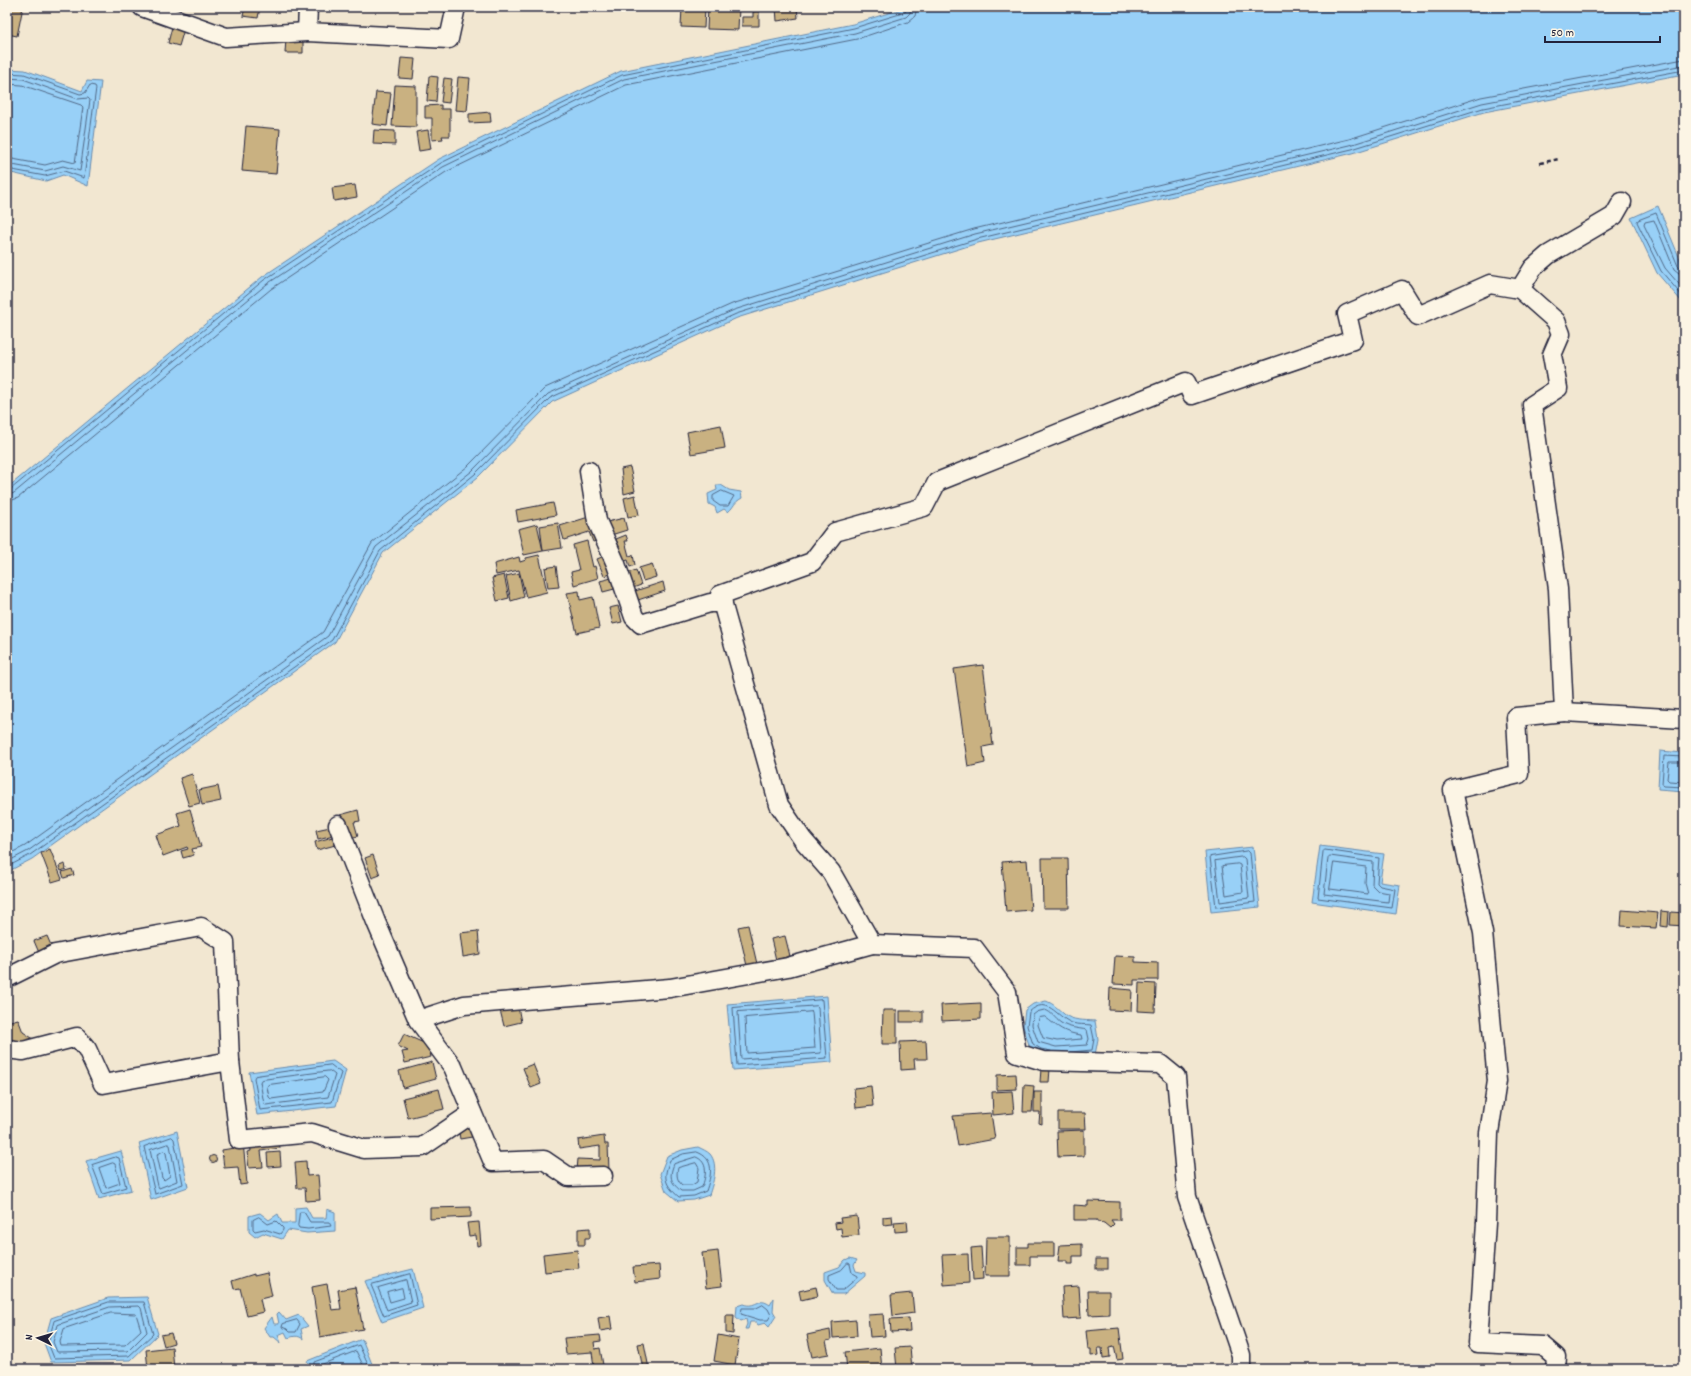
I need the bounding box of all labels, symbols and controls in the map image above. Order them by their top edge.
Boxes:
scale bar [1545,18,1660,44]
text: 50 m [1551,25,1574,42]
north arrow [18,1318,58,1358]
text: N [22,1333,38,1341]

